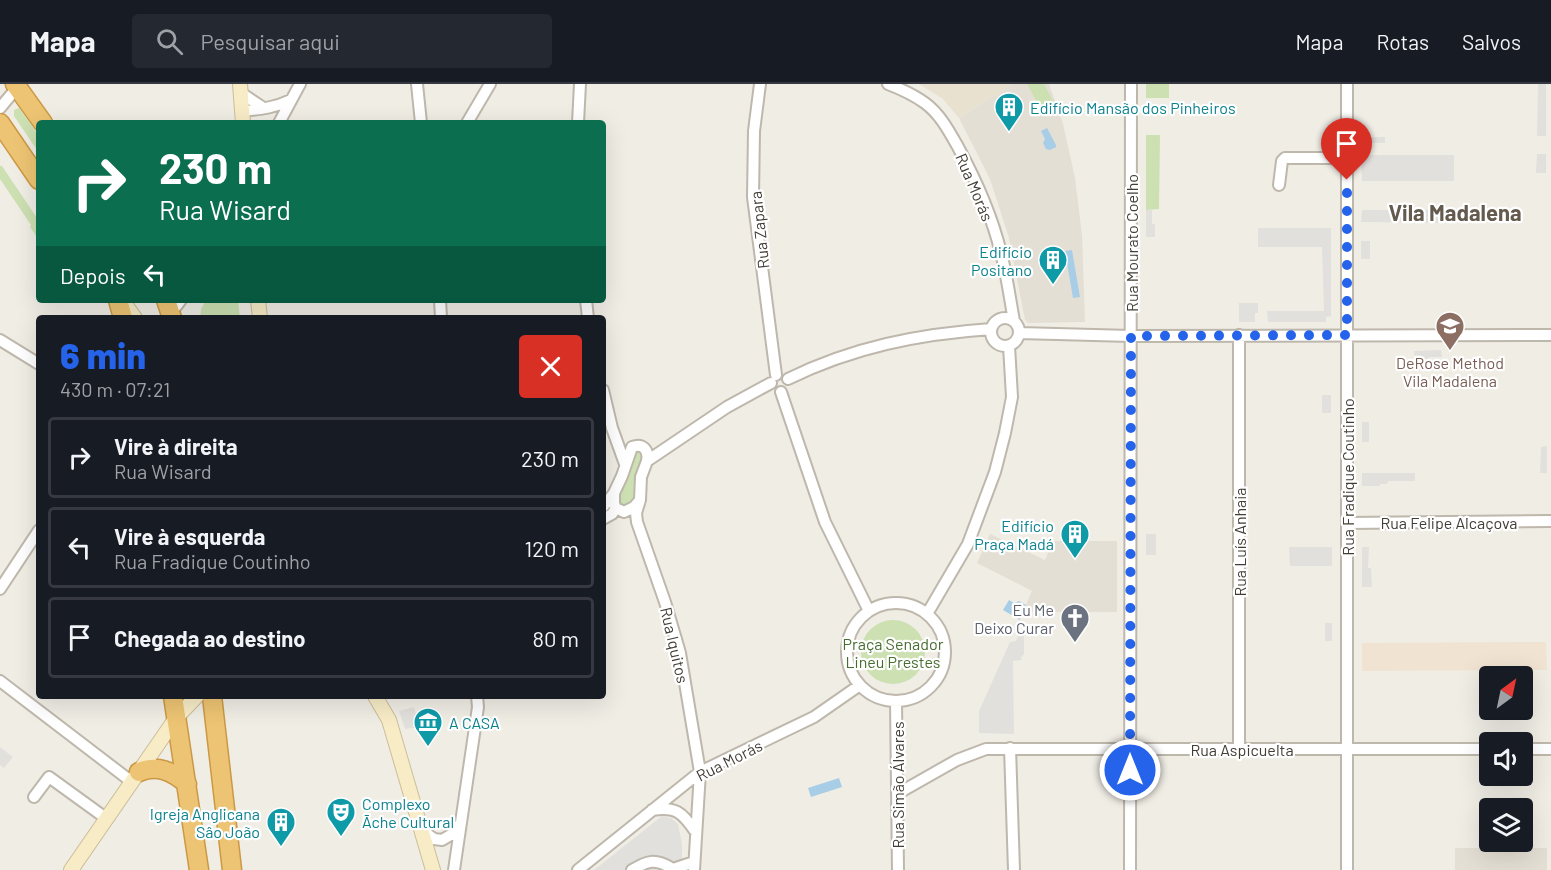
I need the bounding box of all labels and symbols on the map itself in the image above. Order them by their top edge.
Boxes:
building icon: Edifício Mansão dos Pinheiros [993,91,1025,133]
place label: Edifício Mansão dos Pinheiros [1030,98,1236,117]
pin [1321,118,1372,180]
street label: Rua Morás [952,150,998,224]
street label: Rua Mourato Coelho [1122,174,1141,312]
street label: Rua Zapara [745,190,773,270]
district label: Vila Madalena [1388,199,1522,225]
place label: Edifício Positano [971,242,1032,279]
building icon: Edifício Positano [1037,244,1069,286]
school or university icon: DeRose Method Vila Madalena [1434,310,1466,352]
place label: DeRose Method Vila Madalena [1396,353,1504,390]
street label: Rua Fradique Coutinho [1338,398,1357,556]
street label: Rua Luís Anhaia [1230,487,1249,597]
street label: Rua Felipe Alcaçova [1380,513,1518,532]
place label: Edifício Praça Madá [974,516,1054,553]
building icon: Edifício Praça Madá [1059,518,1091,560]
place label: Eu Me Deixo Curar [974,600,1054,637]
church icon: Eu Me Deixo Curar [1059,602,1091,644]
street label: Rua Iquitos [657,605,693,685]
park label: Praça Senador Lineu Prestes [842,634,944,671]
north arrow [1479,666,1533,720]
museum icon: A CASA [412,706,444,748]
place label: A CASA [449,713,500,732]
street label: Rua Simão Álvares [888,721,907,849]
street label: Rua Morás [693,735,765,785]
position arrow [1098,738,1162,802]
street label: Rua Aspicuelta [1190,740,1294,759]
place label: Complexo Āche Cultural [362,794,454,831]
theatre icon: Complexo Āche Cultural [325,796,357,838]
place label: Igreja Anglicana Sâo João [150,804,260,841]
building icon: Igreja Anglicana Sâo João [265,806,297,848]

